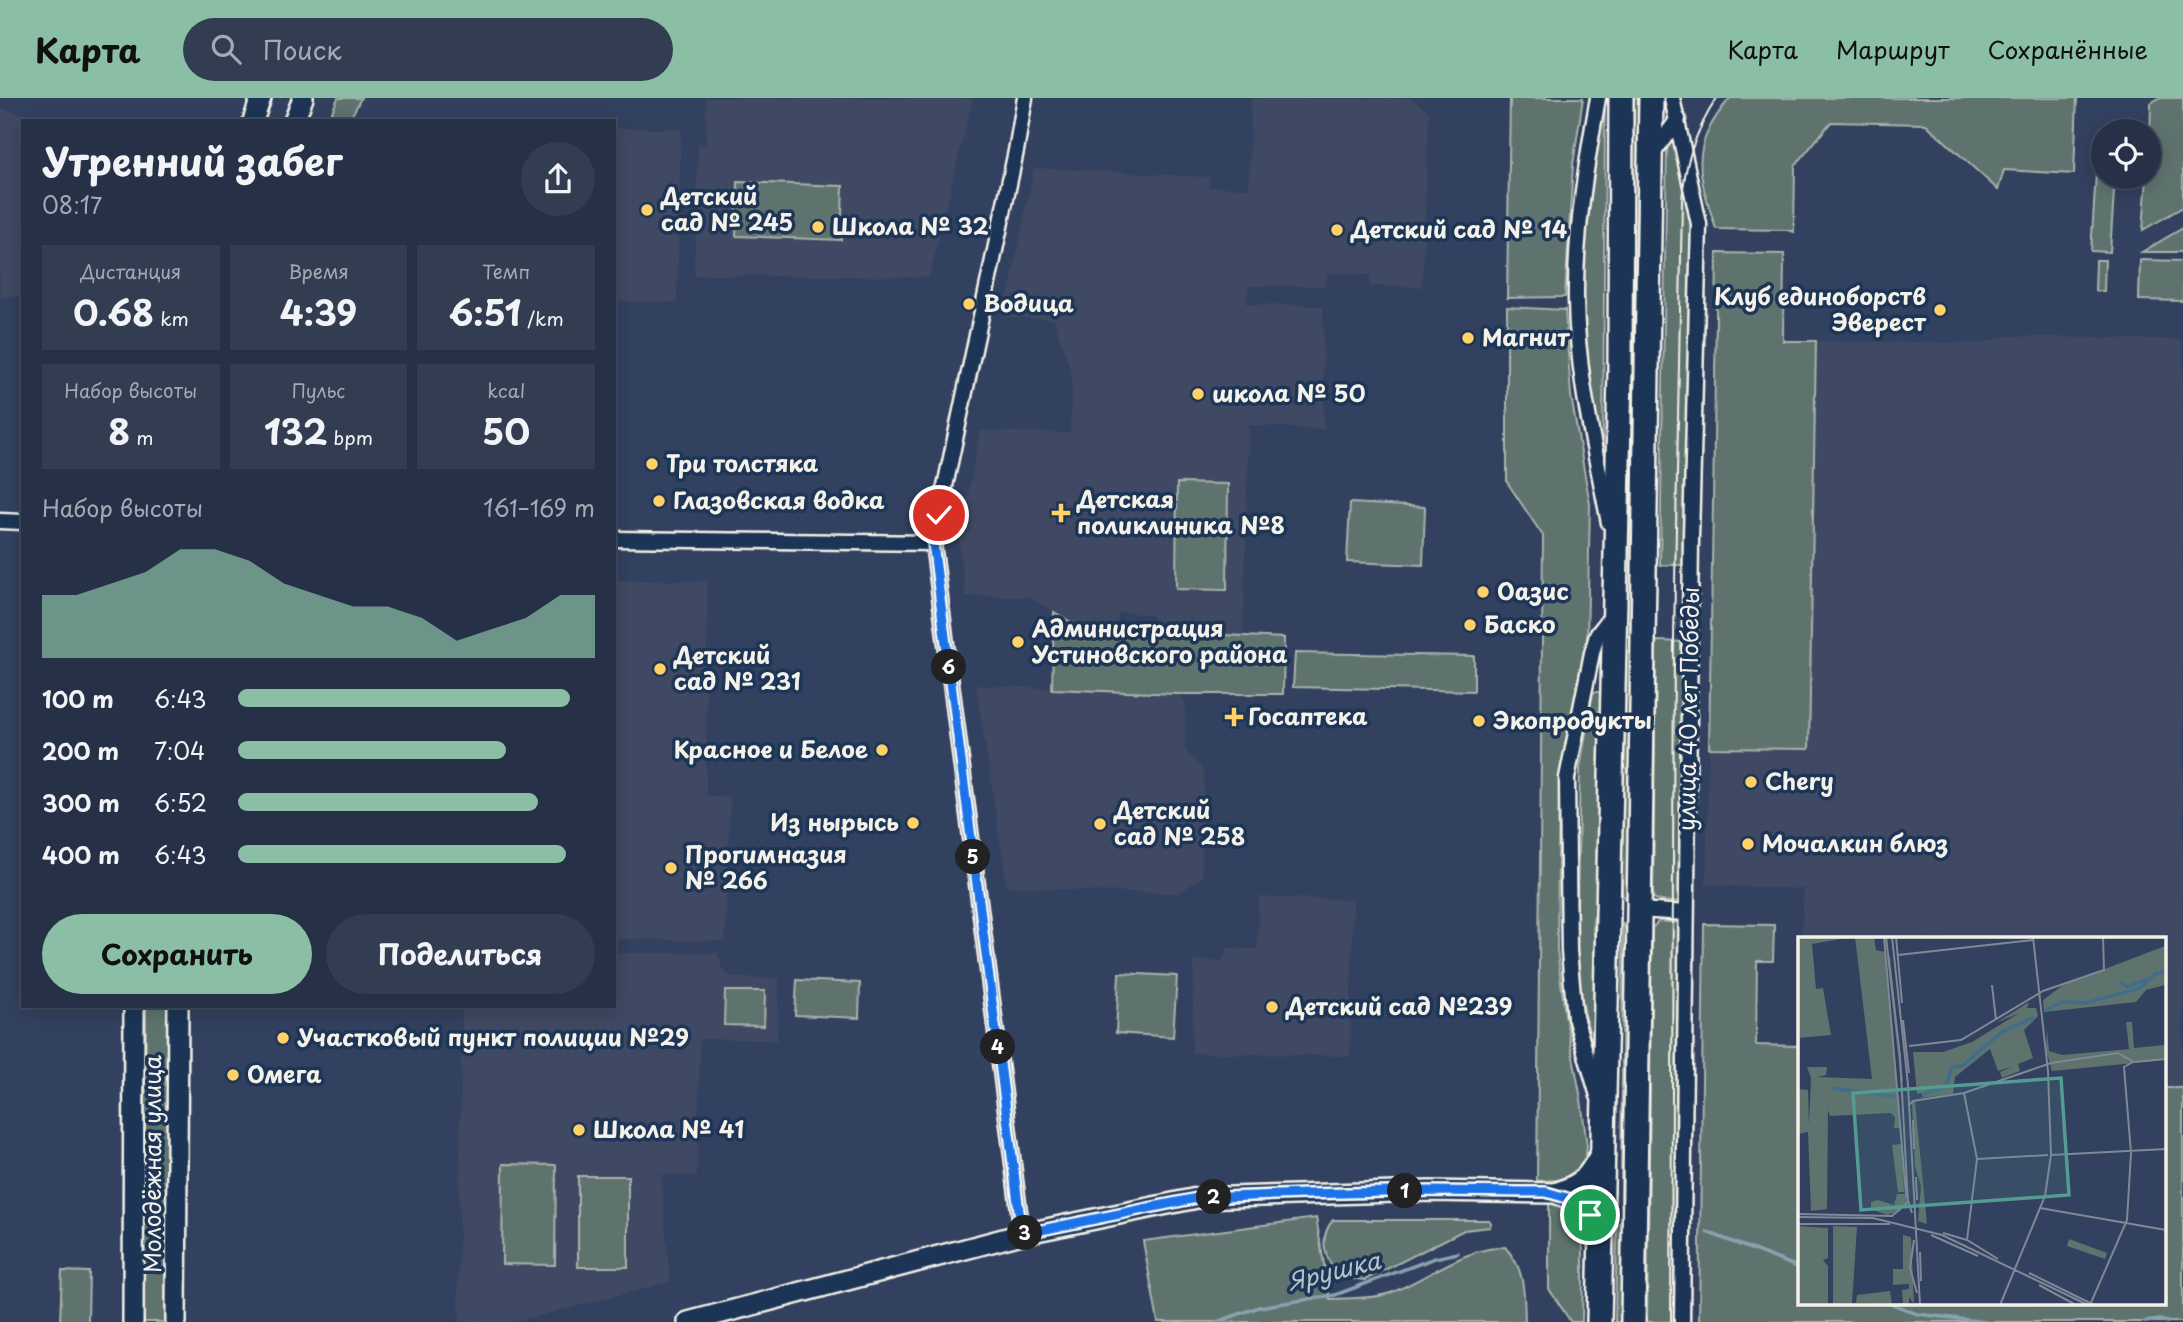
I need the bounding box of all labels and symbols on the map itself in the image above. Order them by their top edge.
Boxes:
place label: Детский сад № 245 [660,178,793,239]
marker: Детский сад № 245 [639,202,655,218]
place label: Школа № 32 [832,208,989,243]
place label: Детский сад № 14 [1350,211,1567,246]
marker: Школа № 32 [810,219,826,235]
marker: Детский сад № 14 [1329,222,1345,238]
place label: Клуб единоборств Эверест [1714,278,1927,339]
place label: Водица [983,285,1074,320]
marker: Водица [961,296,977,312]
marker: Клуб единоборств Эверест [1932,302,1948,318]
place label: Магнит [1482,319,1571,354]
marker: Магнит [1460,330,1476,346]
place label: школа № 50 [1212,375,1365,410]
marker: школа № 50 [1190,386,1206,402]
place label: Три толстяка [666,445,819,480]
marker: Три толстяка [644,456,660,472]
place label: Детская поликлиника №8 [1076,481,1285,542]
place label: Глазовская водка [673,482,885,517]
pin [909,485,969,545]
marker: Глазовская водка [651,493,667,509]
marker: Детская поликлиника №8 [1051,503,1071,523]
place label: Оазис [1497,573,1569,608]
marker: Оазис [1475,584,1491,600]
street label: улица 40 лет Победы [1668,587,1707,831]
place label: Баско [1484,606,1555,641]
place label: Администрация Устиновского района [1031,610,1288,671]
marker: Баско [1462,617,1478,633]
marker: Администрация Устиновского района [1010,634,1026,650]
place label: Детский сад № 231 [673,637,801,698]
pin: 6 [932,650,967,684]
marker: Детский сад № 231 [652,661,668,677]
place label: Госаптека [1248,698,1368,733]
place label: Экопродукты [1493,702,1652,737]
marker: Госаптека [1226,709,1242,725]
marker: Экопродукты [1471,713,1487,729]
place label: Красное и Белое [674,731,868,766]
marker: Красное и Белое [874,742,890,758]
place label: Chery [1765,763,1834,798]
marker: Chery [1743,774,1759,790]
place label: Детский сад № 258 [1113,792,1245,853]
place label: Из нырысь [770,804,899,839]
marker: Из нырысь [905,815,921,831]
marker: Детский сад № 258 [1092,816,1108,832]
place label: Мочалкин блюз [1762,825,1948,860]
place label: Прогимназия № 266 [685,836,847,897]
marker: Мочалкин блюз [1740,836,1756,852]
pin: 5 [956,840,990,874]
marker: Прогимназия № 266 [663,860,679,876]
inset map [1798,937,2166,1304]
place label: Детский сад №239 [1285,988,1513,1023]
marker: Детский сад №239 [1264,999,1280,1015]
place label: Участковый пункт полиции №29 [297,1019,689,1054]
marker: Участковый пункт полиции №29 [275,1030,291,1046]
pin: 4 [981,1030,1016,1065]
street label: Молодёжная улица [134,1054,169,1273]
place label: Омега [247,1056,322,1091]
marker: Омега [225,1067,241,1083]
place label: Школа № 41 [593,1111,744,1146]
marker: Школа № 41 [571,1122,587,1138]
pin: 1 [1388,1174,1422,1208]
pin: 2 [1196,1180,1232,1214]
pin [1560,1185,1620,1245]
pin: 3 [1007,1216,1042,1250]
water label: Ярушка [1283,1241,1385,1299]

